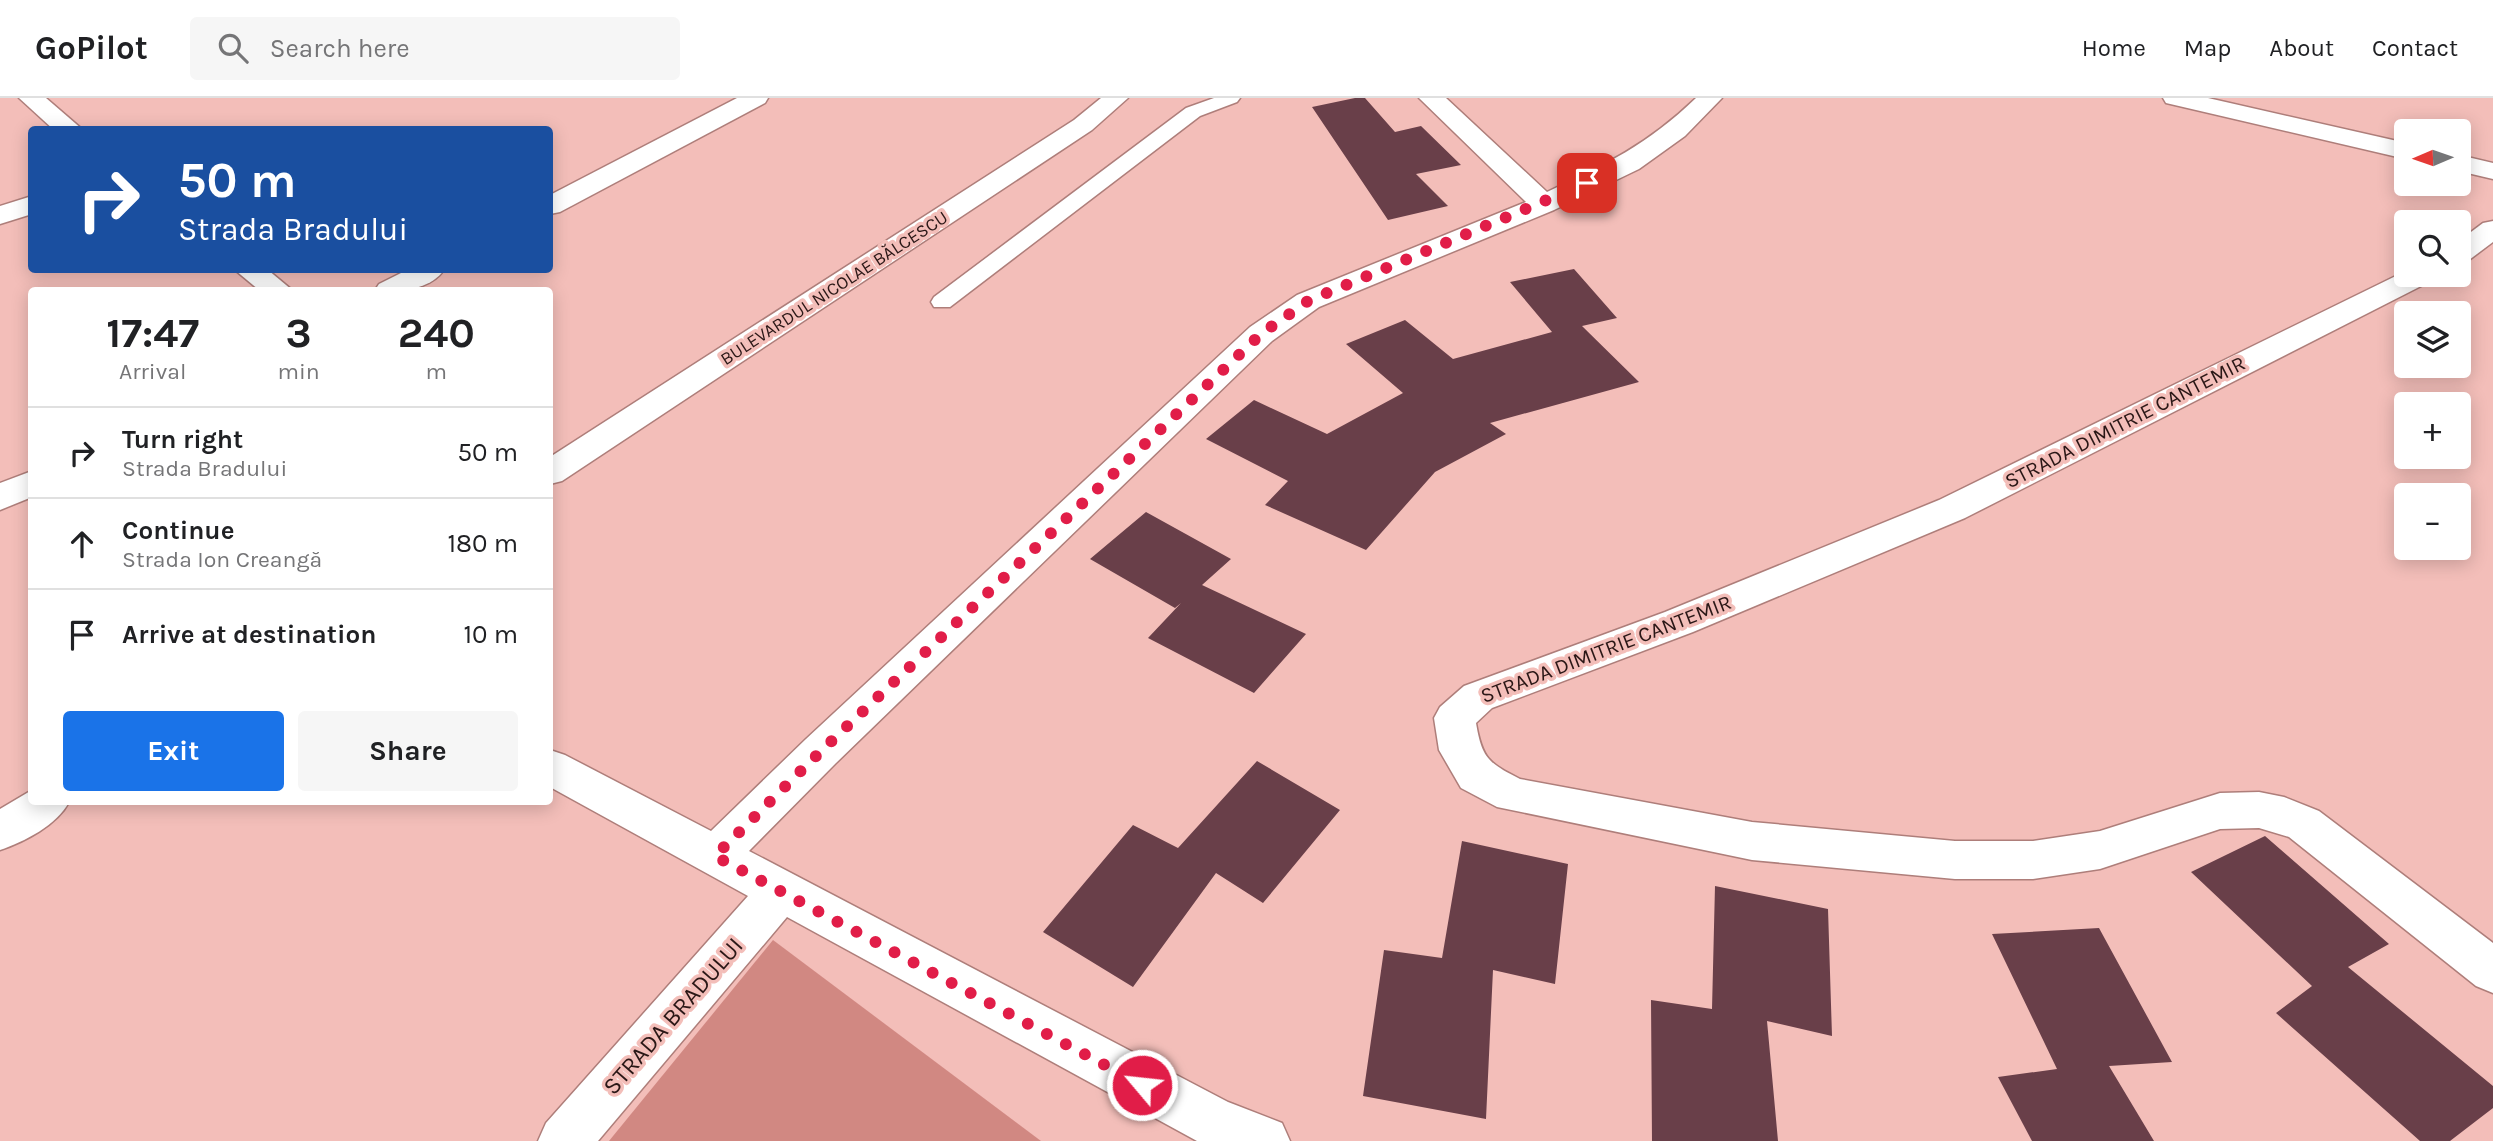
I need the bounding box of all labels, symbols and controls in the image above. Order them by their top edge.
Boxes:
search box [190,17,680,80]
text: GoPilot [35,29,148,67]
icon: search [214,29,252,67]
text: Search here [270,33,410,64]
text: Home [2082,34,2146,62]
text: Map [2184,34,2231,62]
text: About [2269,34,2334,62]
text: Contact [2372,34,2458,62]
north arrow [2394,119,2471,196]
map controls [2394,119,2471,560]
text: 50 m [178,152,296,209]
pin [1557,153,1617,213]
icon: right [63,154,154,245]
icon: arrive [1568,164,1606,202]
street label: BULEVARDUL NICOLAE BĂLCESCU [716,206,952,370]
button: search [2394,210,2471,287]
text: Strada Bradului [178,211,408,248]
button: layers [2394,301,2471,378]
text: 17:47 [106,308,199,358]
text: 3 [285,308,312,358]
text: 240 [398,308,475,358]
street label: STRADA DIMITRIE CANTEMIR [2001,351,2249,493]
text: Arrival [119,358,186,385]
text: min [277,358,320,385]
text: m [426,358,447,385]
button: + [2394,392,2471,469]
text: Turn right [122,424,243,455]
icon: right [63,434,101,472]
text: 50 m [457,437,518,468]
text: Strada Bradului [122,455,287,482]
button: − [2394,483,2471,560]
text: Continue [122,515,234,546]
icon: ahead [63,525,101,563]
text: 180 m [448,528,518,559]
text: Strada Ion Creangă [122,546,322,573]
street label: STRADA DIMITRIE CANTEMIR [1477,590,1735,708]
icon: arrive [63,616,101,654]
text: Arrive at destination [122,619,376,650]
text: 10 m [463,619,518,650]
button: Exit [63,711,284,791]
button: Share [298,711,518,791]
street label: STRADA BRADULUI [597,932,749,1100]
position arrow [1105,1048,1179,1122]

